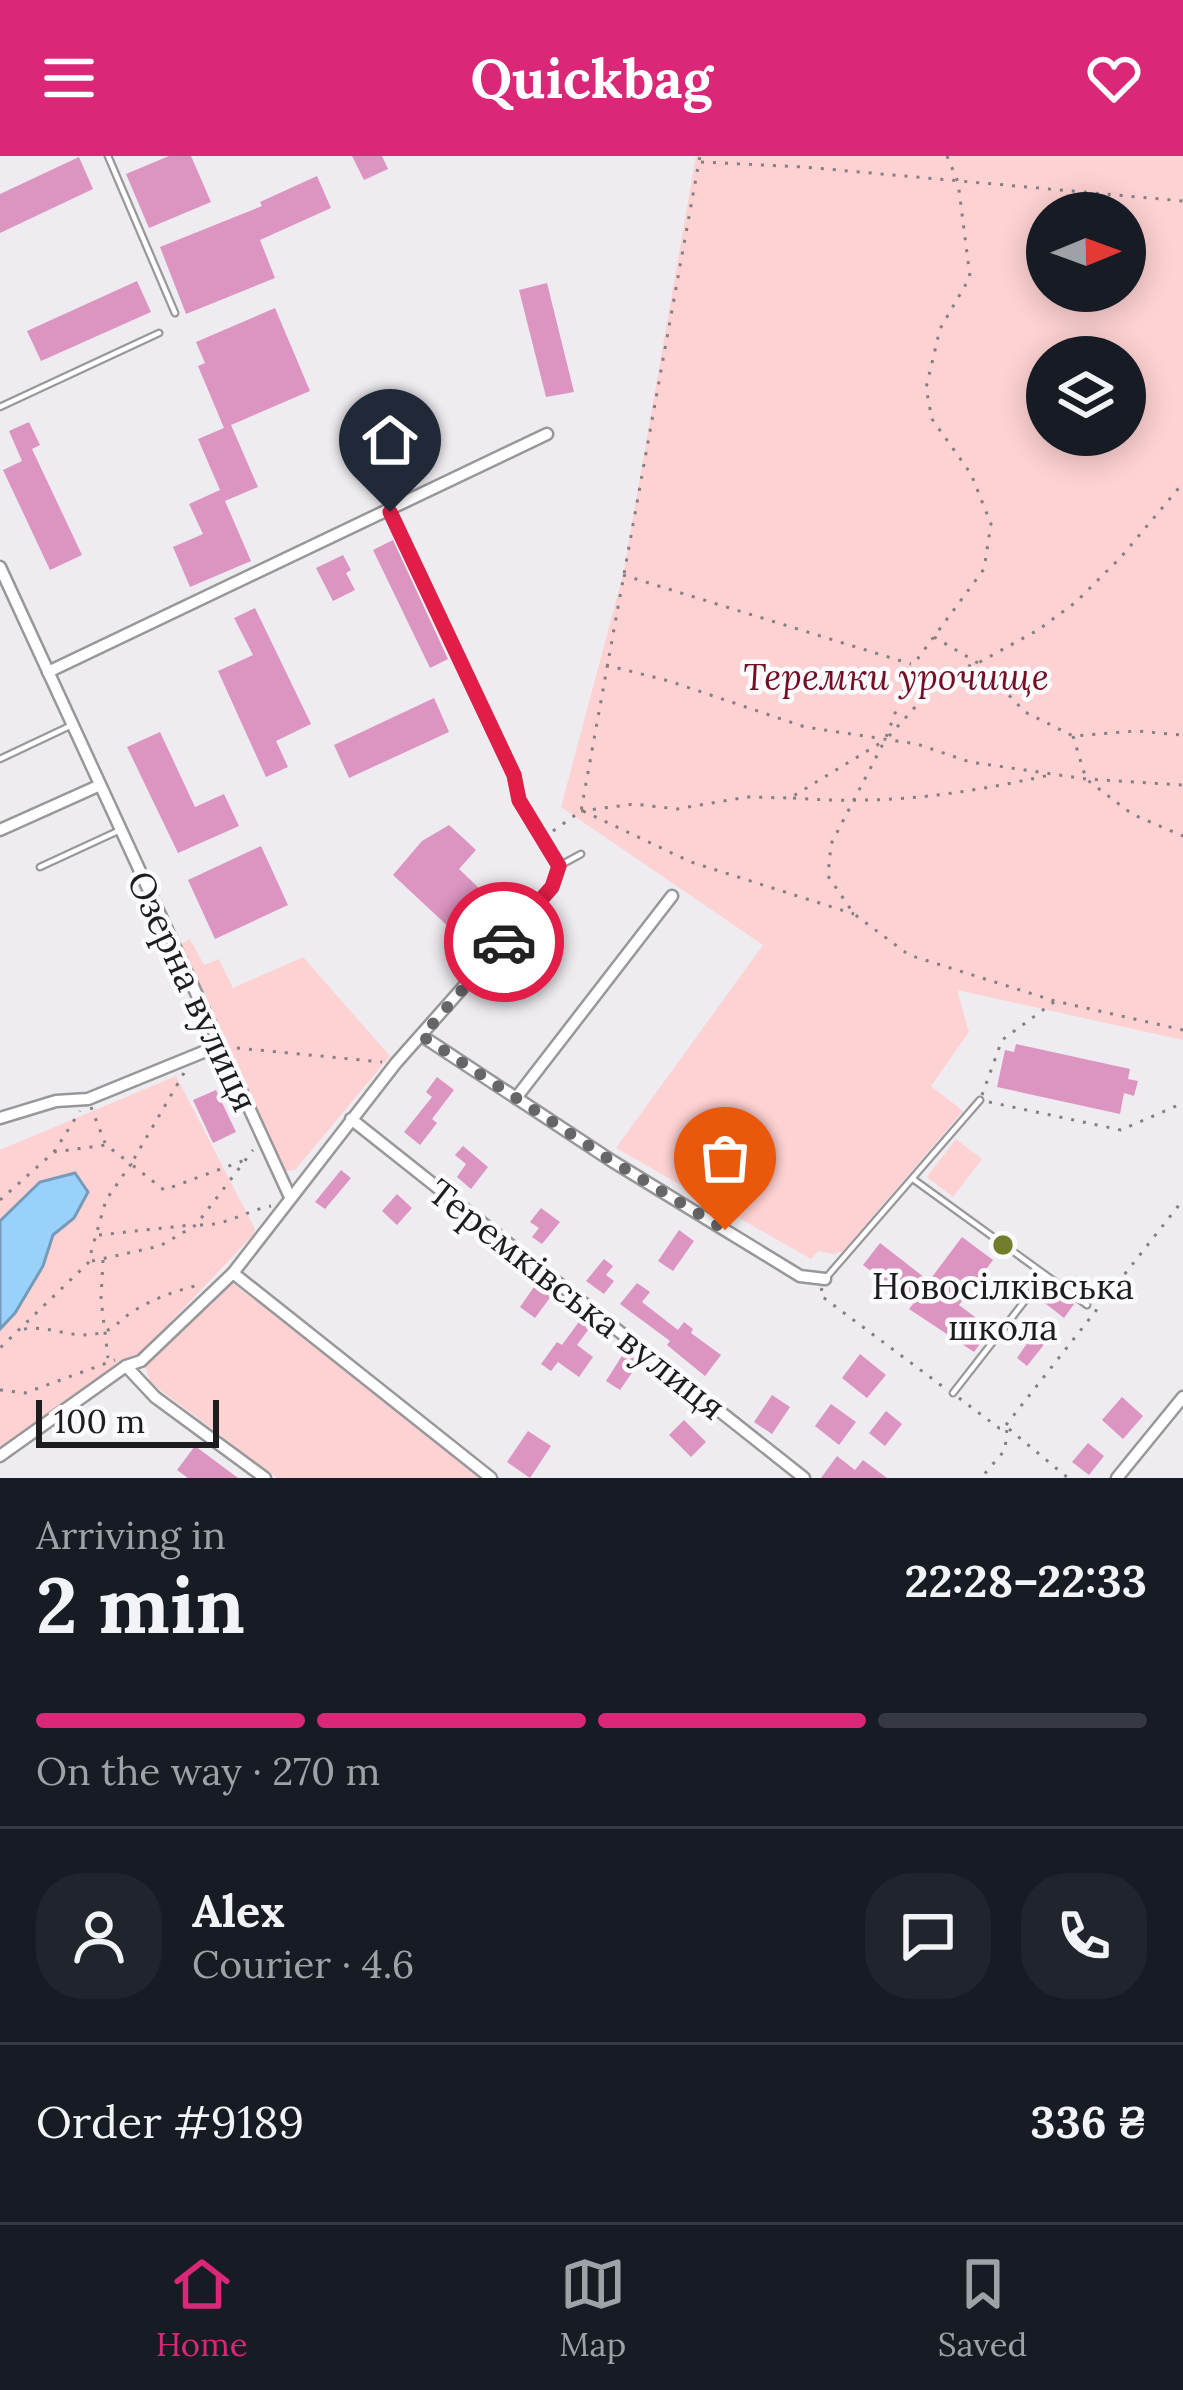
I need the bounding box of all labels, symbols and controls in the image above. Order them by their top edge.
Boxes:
text: Quickbag [471,44,712,113]
icon: menu [36,45,102,111]
icon: heart [1081,45,1147,111]
north arrow [1026,192,1146,312]
map controls [1026,192,1146,456]
button: layers [1026,336,1146,456]
pin [339,389,441,512]
icon: home [357,407,423,473]
park label: Теремки урочище [743,654,1049,700]
street label: Озерна вулиця [117,864,269,1118]
courier [444,882,564,1002]
icon: car [471,909,537,975]
pin [674,1107,776,1230]
icon: bag [692,1125,758,1191]
street label: Теремківська вулиця [419,1169,735,1429]
marker: Новосілківська школа [990,1232,1016,1258]
place label: Новосілківська школа [872,1263,1134,1350]
scale bar [36,1394,219,1447]
text: 100 m [54,1400,145,1442]
text: Arriving in [36,1510,226,1560]
text: 22:28–22:33 [904,1552,1147,1609]
text: 2 min [36,1555,245,1654]
text: On the way · 270 m [36,1746,380,1796]
button: person [36,1873,162,1999]
button: chat [865,1873,991,1999]
button: phone [1021,1873,1147,1999]
text: Alex [192,1882,285,1939]
text: Courier · 4.6 [192,1939,414,1989]
text: Order #9189 [36,2093,304,2150]
text: 336 ₴ [1030,2093,1147,2150]
tab: Home [156,2251,248,2365]
tab: Map [559,2251,626,2365]
tab: Saved [938,2251,1027,2365]

